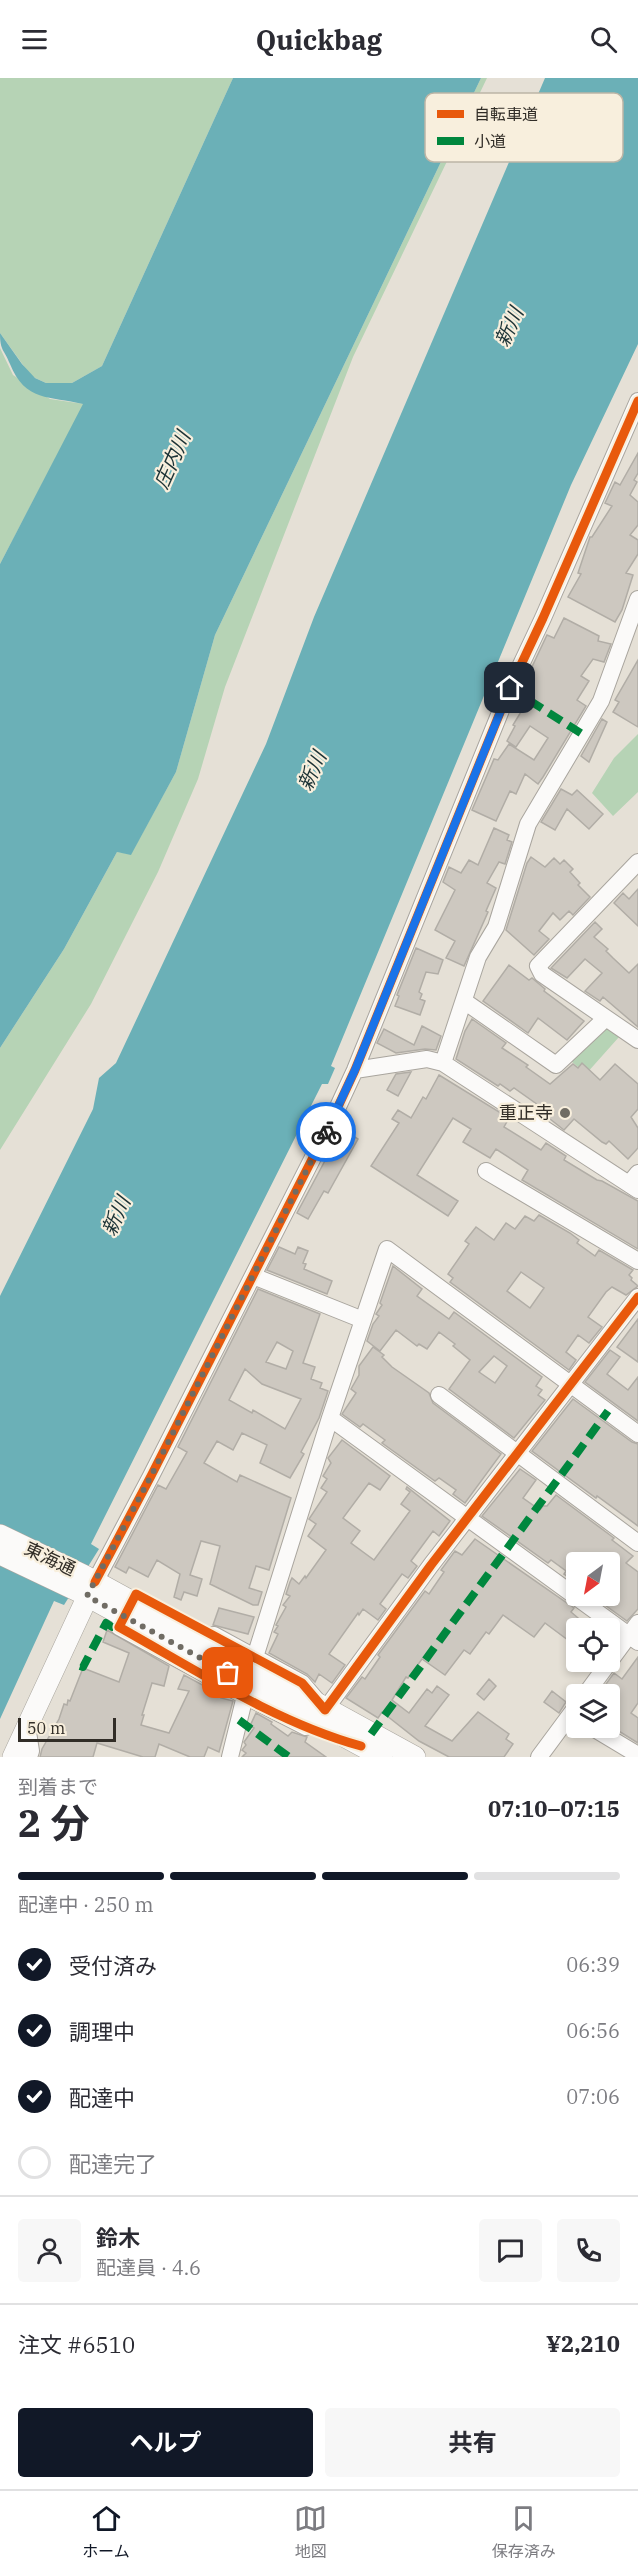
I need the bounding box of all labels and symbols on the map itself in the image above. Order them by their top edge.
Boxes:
legend [425,93,623,162]
text: 自転車道 [474,104,538,124]
text: 小道 [474,131,506,151]
water label: 新川 [488,301,530,351]
water label: 庄内川 [147,425,197,493]
pin [484,662,535,713]
water label: 新川 [291,745,333,795]
place label: 重正寺 [499,1101,553,1124]
courier [296,1102,356,1162]
marker: 重正寺 [558,1106,572,1120]
water label: 新川 [95,1190,137,1240]
street label: 東海通 [21,1537,80,1580]
north arrow [566,1552,620,1606]
pin [202,1647,253,1698]
scale bar [18,1715,116,1742]

